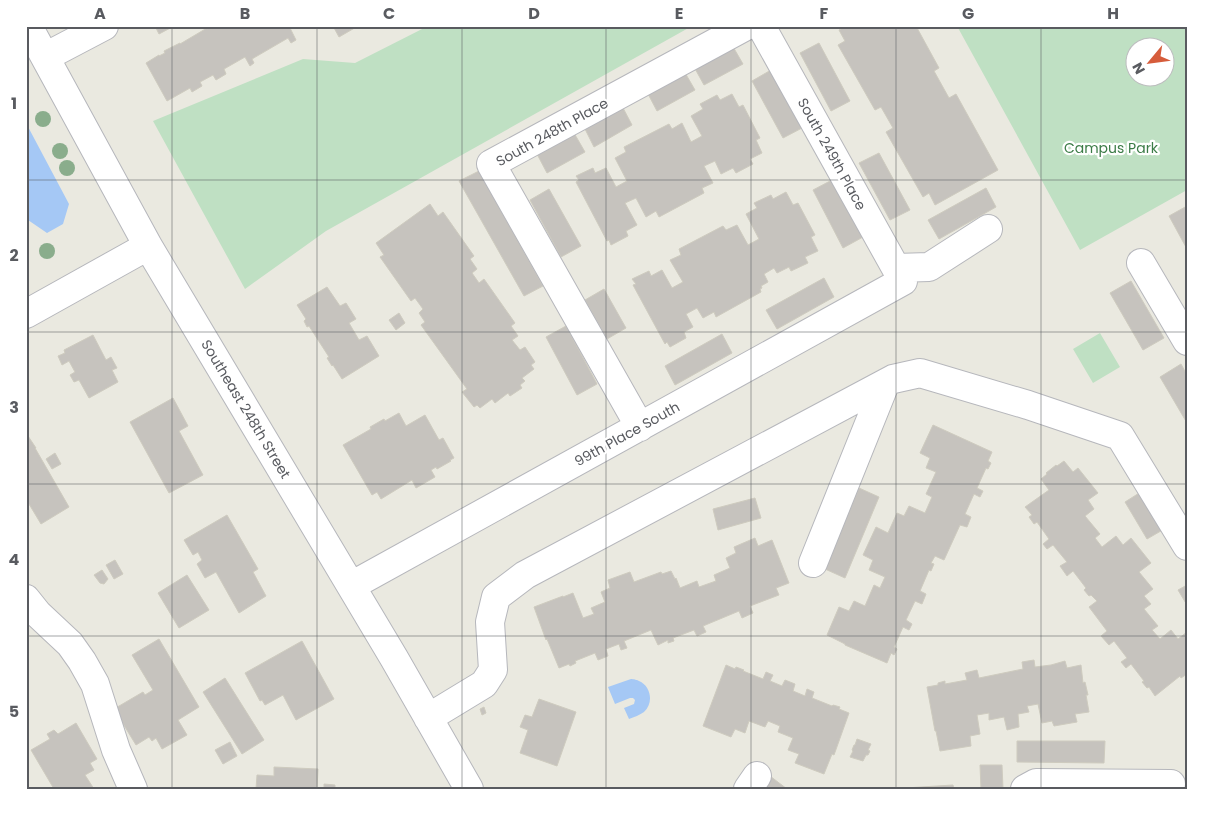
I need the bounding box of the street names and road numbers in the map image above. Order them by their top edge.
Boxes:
street label: South 248th Place [492,93,612,171]
street label: South 249th Place [793,94,871,214]
street label: Southeast 248th Street [196,336,296,482]
street label: 99th Place South [571,397,683,471]

